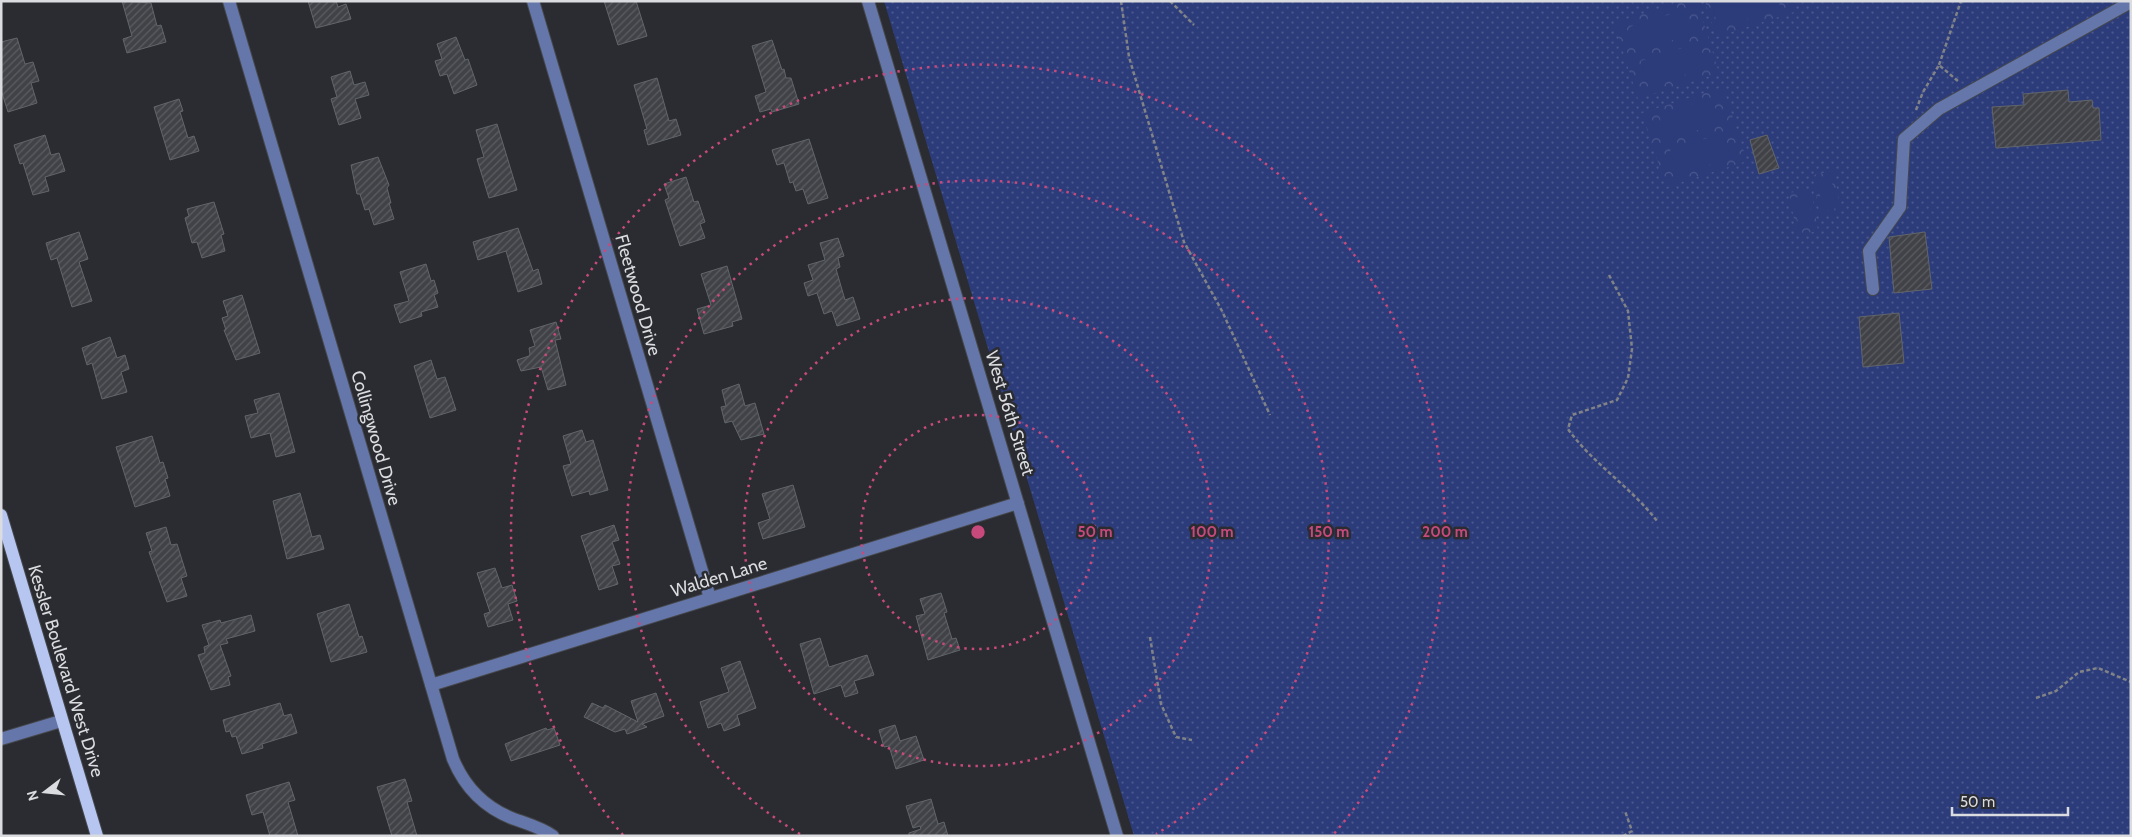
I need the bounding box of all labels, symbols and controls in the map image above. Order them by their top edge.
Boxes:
street label: Fleetwood Drive [610,232,666,358]
street label: West 56th Street [981,348,1039,478]
street label: Collingwood Drive [346,368,406,508]
centre of rings [969,523,987,541]
text: 50 m [1077,523,1113,541]
text: 100 m [1190,523,1234,541]
text: 150 m [1309,523,1349,541]
text: 200 m [1422,523,1468,541]
street label: Walden Lane [668,552,770,602]
street label: Kessler Boulevard West Drive [23,562,109,780]
north arrow [20,767,70,817]
scale bar [1952,784,2068,816]
text: N [22,788,43,803]
text: 50 m [1960,793,1995,811]

